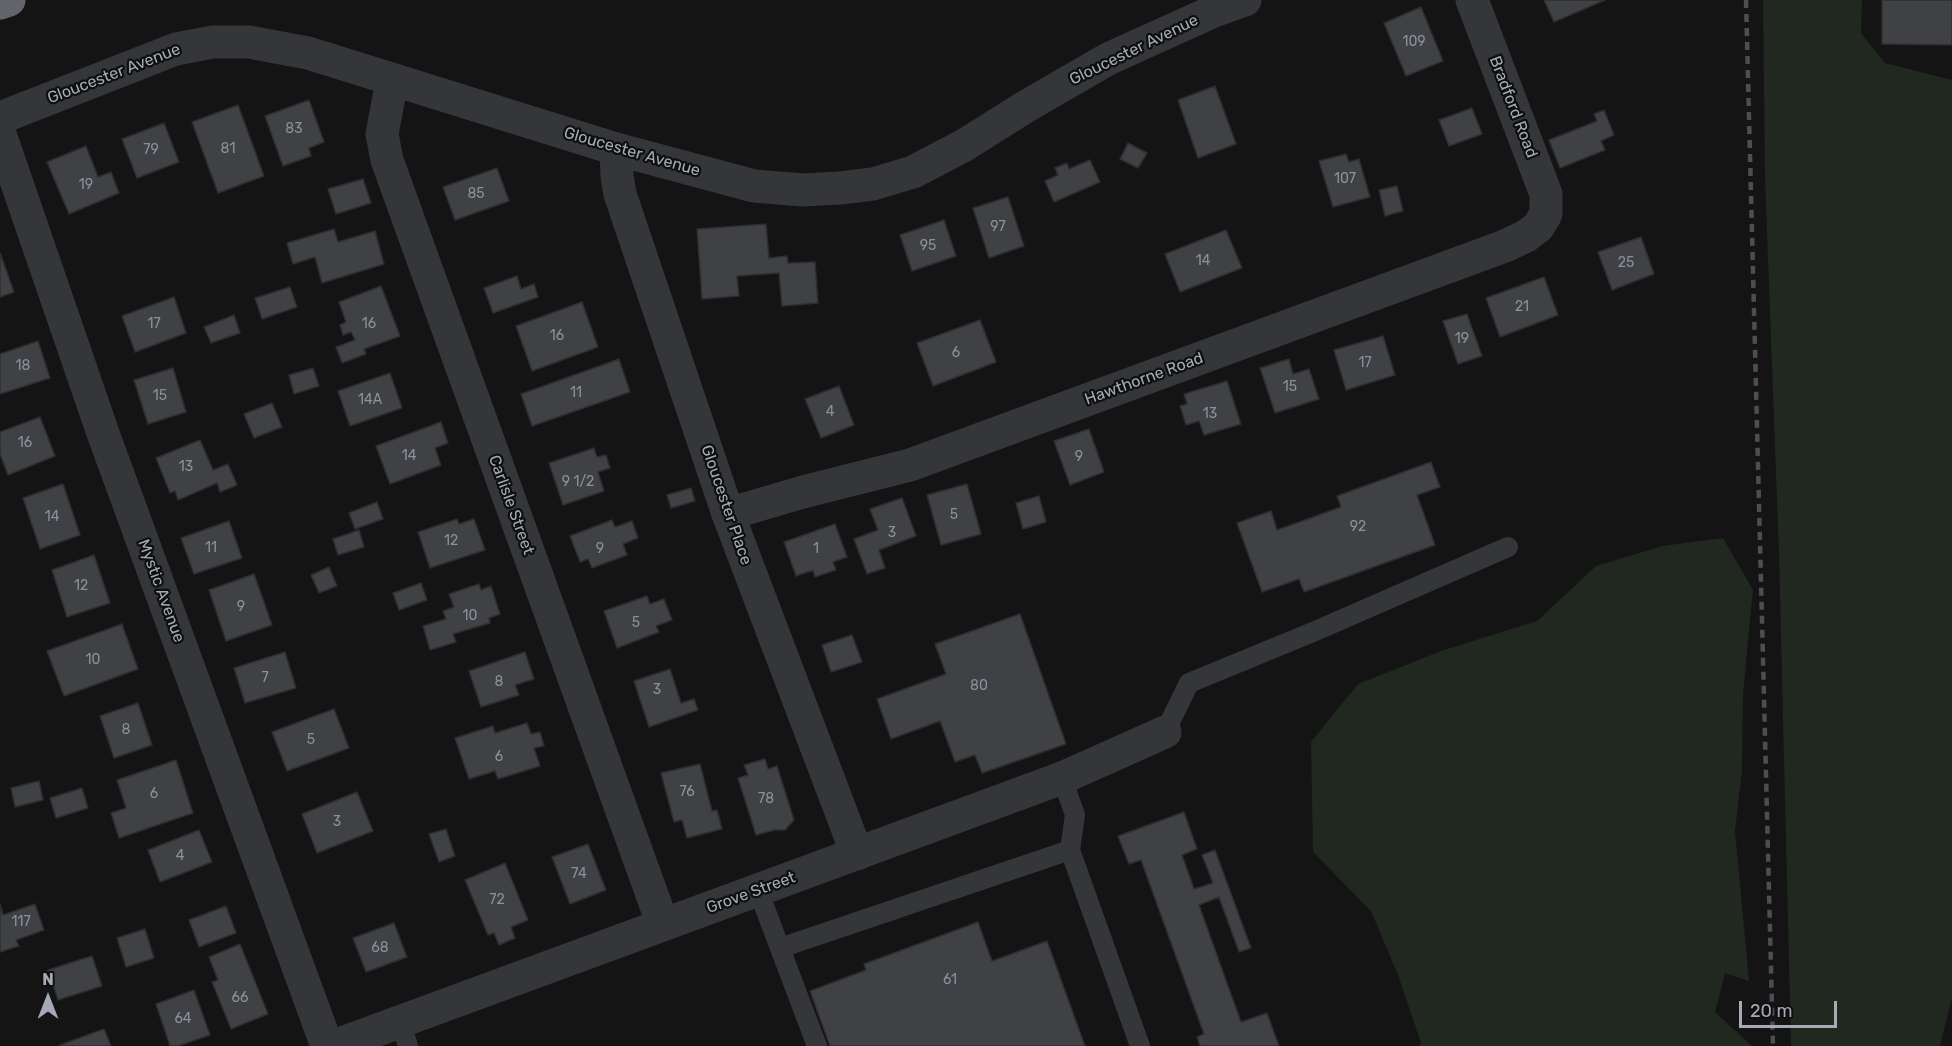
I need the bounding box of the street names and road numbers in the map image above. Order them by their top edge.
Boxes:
street label: Gloucester Avenue [1067,11,1201,89]
street label: Gloucester Avenue [45,40,183,108]
street label: Bradford Road [1485,53,1541,161]
street label: Gloucester Avenue [562,123,702,181]
street label: Hawthorne Road [1082,349,1206,409]
street label: Gloucester Place [696,443,756,567]
street label: Carlisle Street [484,453,538,557]
street label: Mystic Avenue [133,537,189,645]
street label: Grove Street [704,868,798,918]

